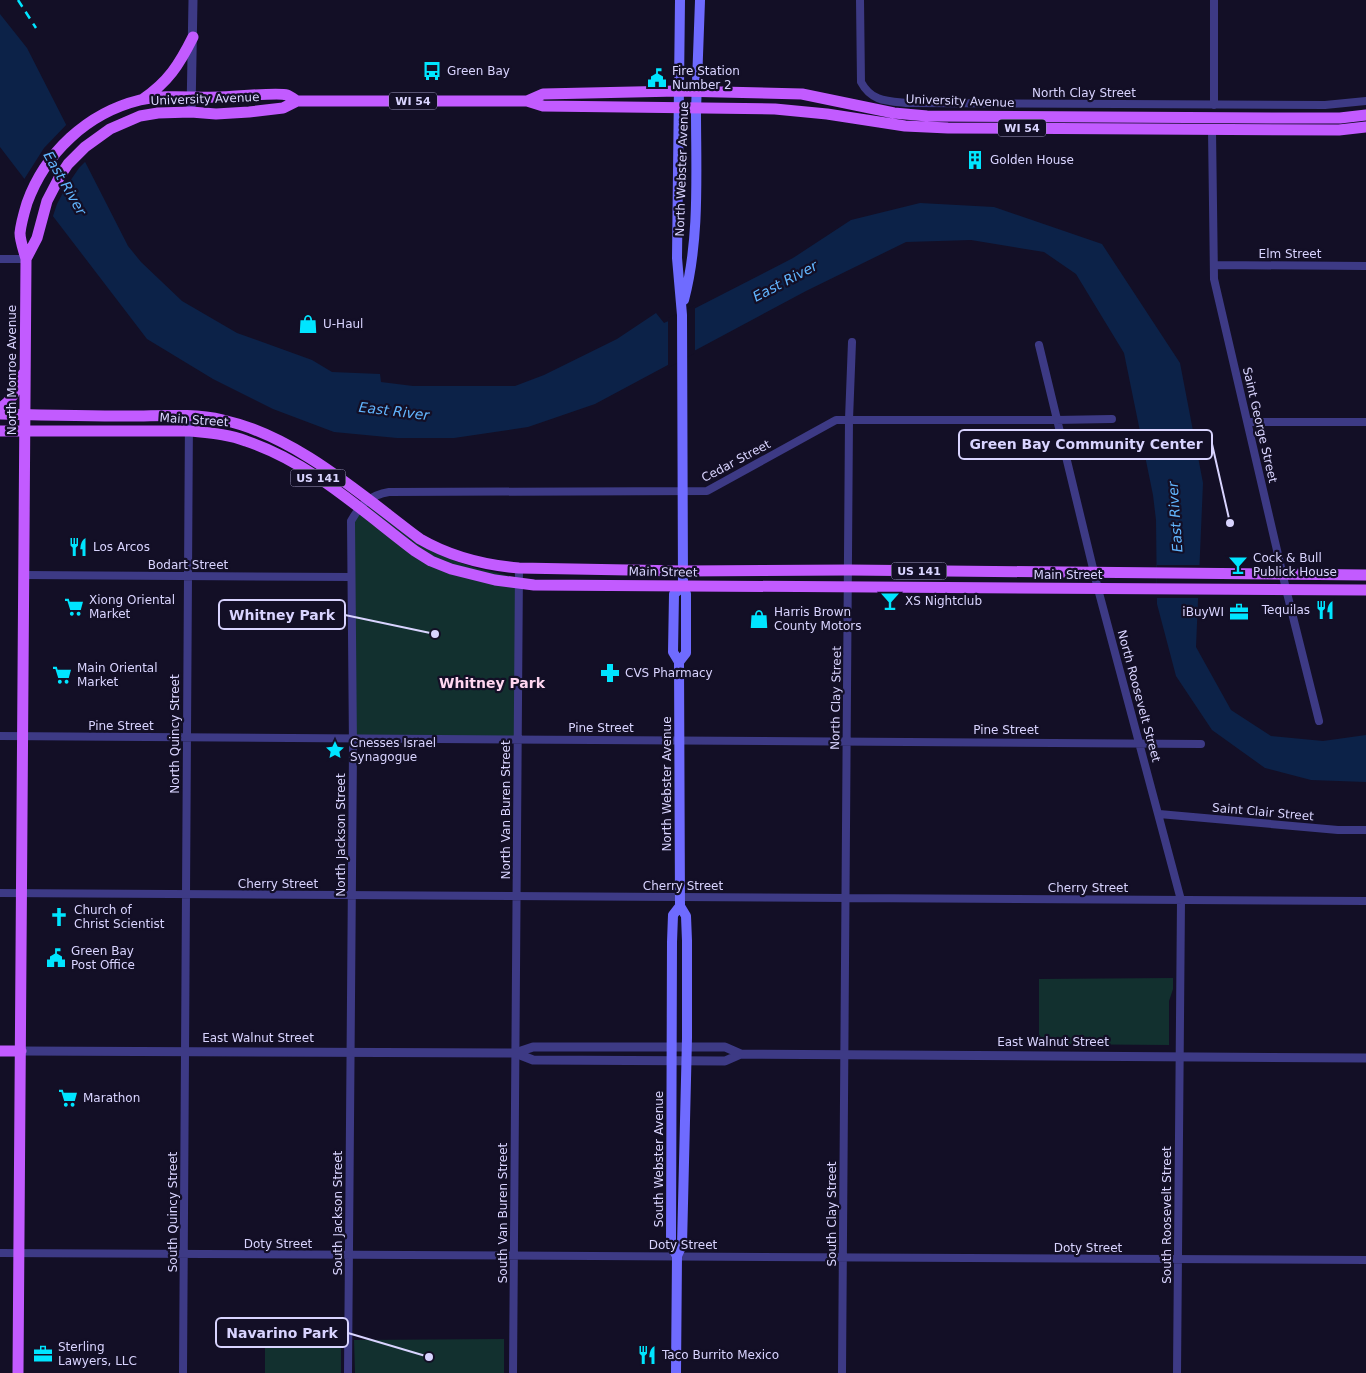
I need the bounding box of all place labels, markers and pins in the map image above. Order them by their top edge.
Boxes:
bus stop icon: Green Bay [421,60,443,82]
place label: Green Bay [447,64,510,78]
place label: Fire Station Number 2 [672,64,740,92]
public building icon: Fire Station Number 2 [646,67,668,89]
building icon: Golden House [964,149,986,171]
place label: Golden House [990,153,1074,167]
shop icon: U-Haul [297,313,319,335]
place label: U-Haul [323,317,363,331]
callout: Green Bay Community Center [959,430,1212,459]
restaurant icon: Los Arcos [67,536,89,558]
place label: Los Arcos [93,540,150,554]
place label: Cock & Bull Publick House [1253,551,1337,579]
bar icon: Cock & Bull Publick House [1227,554,1249,576]
bar icon: XS Nightclub [879,590,901,612]
place label: Xiong Oriental Market [89,593,175,621]
place label: XS Nightclub [905,594,982,608]
supermarket icon: Xiong Oriental Market [63,596,85,618]
restaurant icon: Tequilas [1314,599,1336,621]
callout: Whitney Park [219,600,345,629]
office icon: iBuyWI [1228,601,1250,623]
place label: Tequilas [1261,603,1310,617]
place label: Harris Brown County Motors [774,605,861,633]
place label: iBuyWI [1182,605,1224,619]
shop icon: Harris Brown County Motors [748,608,770,630]
place label: Main Oriental Market [77,661,158,689]
pharmacy icon: CVS Pharmacy [599,662,621,684]
supermarket icon: Main Oriental Market [51,664,73,686]
place label: CVS Pharmacy [625,666,713,680]
place label: Cnesses Israel Synagogue [350,736,436,764]
place icon: Cnesses Israel Synagogue [324,739,346,761]
place label: Church of Christ Scientist [74,903,165,931]
church icon: Church of Christ Scientist [48,906,70,928]
place label: Green Bay Post Office [71,944,135,972]
public building icon: Green Bay Post Office [45,947,67,969]
supermarket icon: Marathon [57,1087,79,1109]
place label: Marathon [83,1091,140,1105]
callout: Navarino Park [216,1318,348,1347]
place label: Sterling Lawyers, LLC [58,1340,137,1368]
office icon: Sterling Lawyers, LLC [32,1343,54,1365]
restaurant icon: Taco Burrito Mexico [636,1344,658,1366]
place label: Taco Burrito Mexico [661,1348,779,1362]

